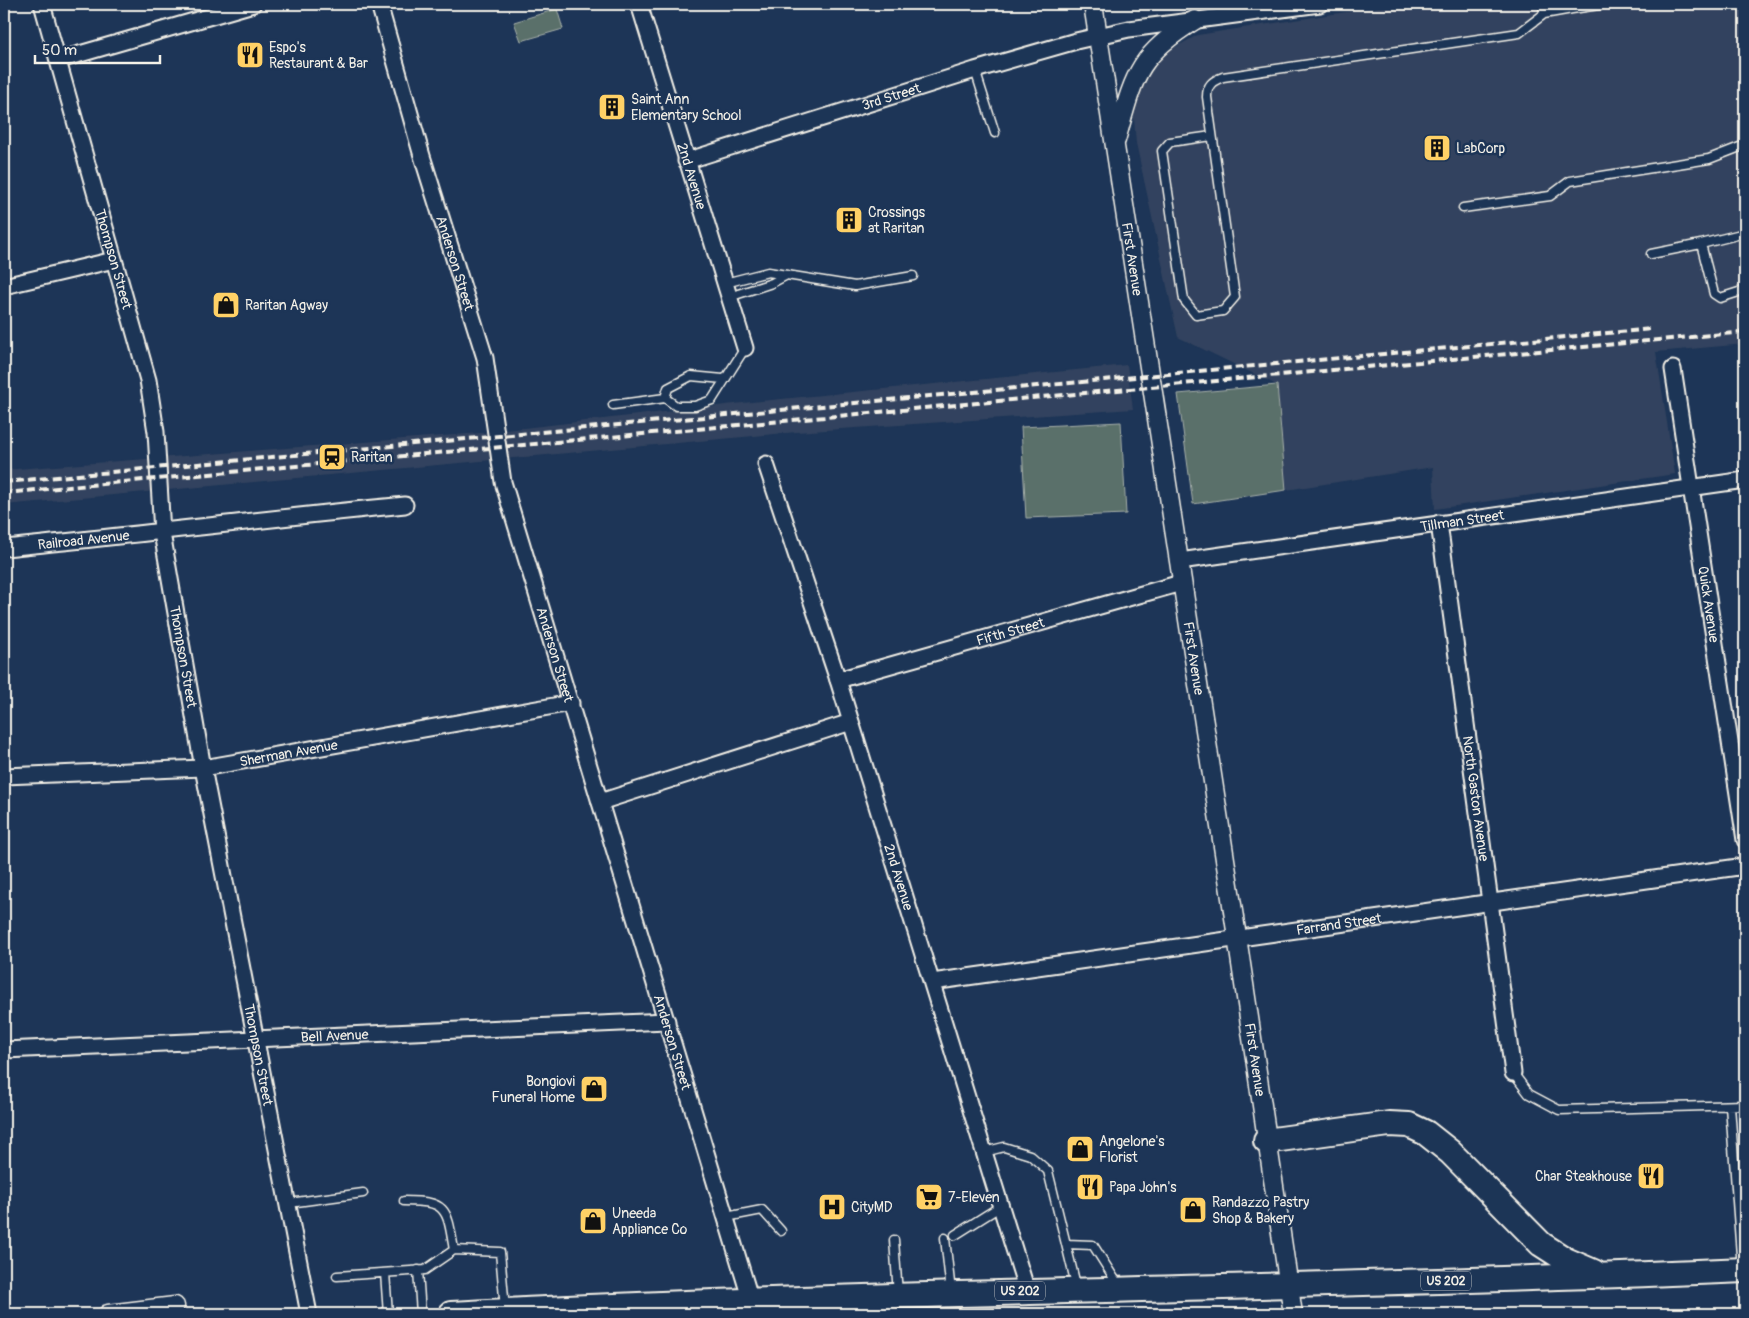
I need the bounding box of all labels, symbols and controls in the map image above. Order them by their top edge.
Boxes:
scale bar [35,32,160,64]
place label: Espo's Restaurant & Bar [269,39,368,72]
restaurant icon: Espo's Restaurant & Bar [235,40,265,70]
text: 50 m [42,41,77,60]
street label: 3rd Street [860,80,923,114]
place label: Saint Ann Elementary School [631,91,742,124]
building icon: Saint Ann Elementary School [597,92,627,122]
building icon: LabCorp [1422,133,1452,163]
place label: LabCorp [1456,140,1505,157]
street label: 2nd Avenue [673,141,710,212]
place label: Crossings at Raritan [868,204,926,237]
building icon: Crossings at Raritan [834,205,864,235]
street label: Thompson Street [91,207,136,311]
street label: Anderson Street [432,214,478,313]
street label: First Avenue [1118,221,1146,297]
shop icon: Raritan Agway [211,290,241,320]
place label: Raritan Agway [245,297,328,314]
station icon: Raritan [317,442,347,472]
place label: Raritan [351,449,393,466]
street label: Tillman Street [1419,507,1506,535]
street label: Railroad Avenue [37,527,131,554]
street label: Quick Avenue [1694,565,1723,644]
street label: Thompson Street [166,604,200,709]
street label: Anderson Street [532,605,577,705]
street label: Fifth Street [974,614,1047,649]
street label: First Avenue [1179,620,1208,696]
street label: North Gaston Avenue [1459,735,1492,862]
street label: Sherman Avenue [238,736,339,770]
street label: 2nd Avenue [880,842,917,913]
street label: Farrand Street [1295,910,1383,939]
street label: Anderson Street [650,993,695,1092]
street label: Thompson Street [240,1002,276,1107]
street label: First Avenue [1241,1022,1269,1098]
street label: Bell Avenue [301,1026,369,1046]
place label: Bongiovi Funeral Home [492,1073,575,1106]
shop icon: Bongiovi Funeral Home [579,1074,609,1104]
place label: Angelone's Florist [1099,1133,1165,1166]
shop icon: Angelone's Florist [1065,1134,1095,1164]
restaurant icon: Char Steakhouse [1636,1161,1666,1191]
place label: Char Steakhouse [1535,1168,1632,1185]
restaurant icon: Papa John's [1075,1172,1105,1202]
place label: Papa John's [1109,1179,1177,1196]
supermarket icon: 7-Eleven [914,1182,944,1212]
place label: 7-Eleven [948,1189,1000,1206]
hospital icon: CityMD [817,1192,847,1222]
place label: Randazzo Pastry Shop & Bakery [1212,1194,1309,1227]
shop icon: Randazzo Pastry Shop & Bakery [1178,1195,1208,1225]
place label: CityMD [851,1199,893,1216]
place label: Uneeda Appliance Co [612,1205,688,1238]
shop icon: Uneeda Appliance Co [578,1206,608,1236]
road number: US 202 [1421,1272,1471,1290]
road number: US 202 [995,1282,1045,1300]

